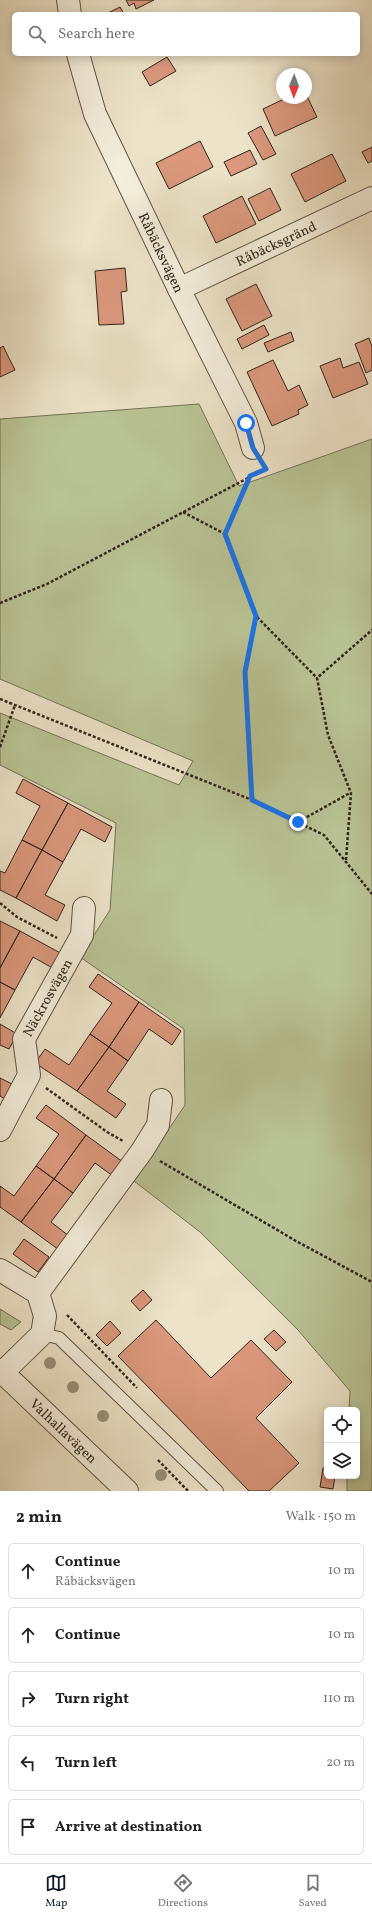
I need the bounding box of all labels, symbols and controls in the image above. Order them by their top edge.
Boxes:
search box [12,12,360,56]
icon: search [26,23,48,45]
text: Search here [58,24,135,45]
north arrow [276,68,312,104]
street label: Råbäcksvägen [133,210,188,297]
street label: Råbäcksgränd [233,218,320,272]
route start [237,414,255,432]
route end [289,813,307,831]
street label: Näckrosvägen [19,956,78,1041]
street label: Valhallavägen [25,1395,100,1468]
map controls [324,1407,360,1479]
button: locate [324,1407,360,1443]
button: layers [324,1443,360,1479]
text: 2 min [16,1506,62,1529]
text: Walk · 150 m [286,1508,356,1526]
text: Continue [55,1552,120,1573]
icon: ahead [17,1560,39,1582]
text: 10 m [328,1562,355,1580]
text: Råbäcksvägen [55,1573,136,1591]
icon: ahead [17,1624,39,1646]
text: Continue [55,1625,120,1646]
text: 10 m [328,1626,355,1644]
icon: right [17,1688,39,1710]
text: Turn right [55,1689,129,1710]
text: 110 m [323,1690,355,1708]
icon: left [17,1752,39,1774]
text: Turn left [55,1753,117,1774]
text: 20 m [326,1754,355,1772]
icon: arrive [17,1816,39,1838]
text: Arrive at destination [55,1817,202,1838]
tab: Map [45,1872,67,1911]
tab: Directions [158,1872,208,1911]
tab: Saved [298,1872,327,1911]

